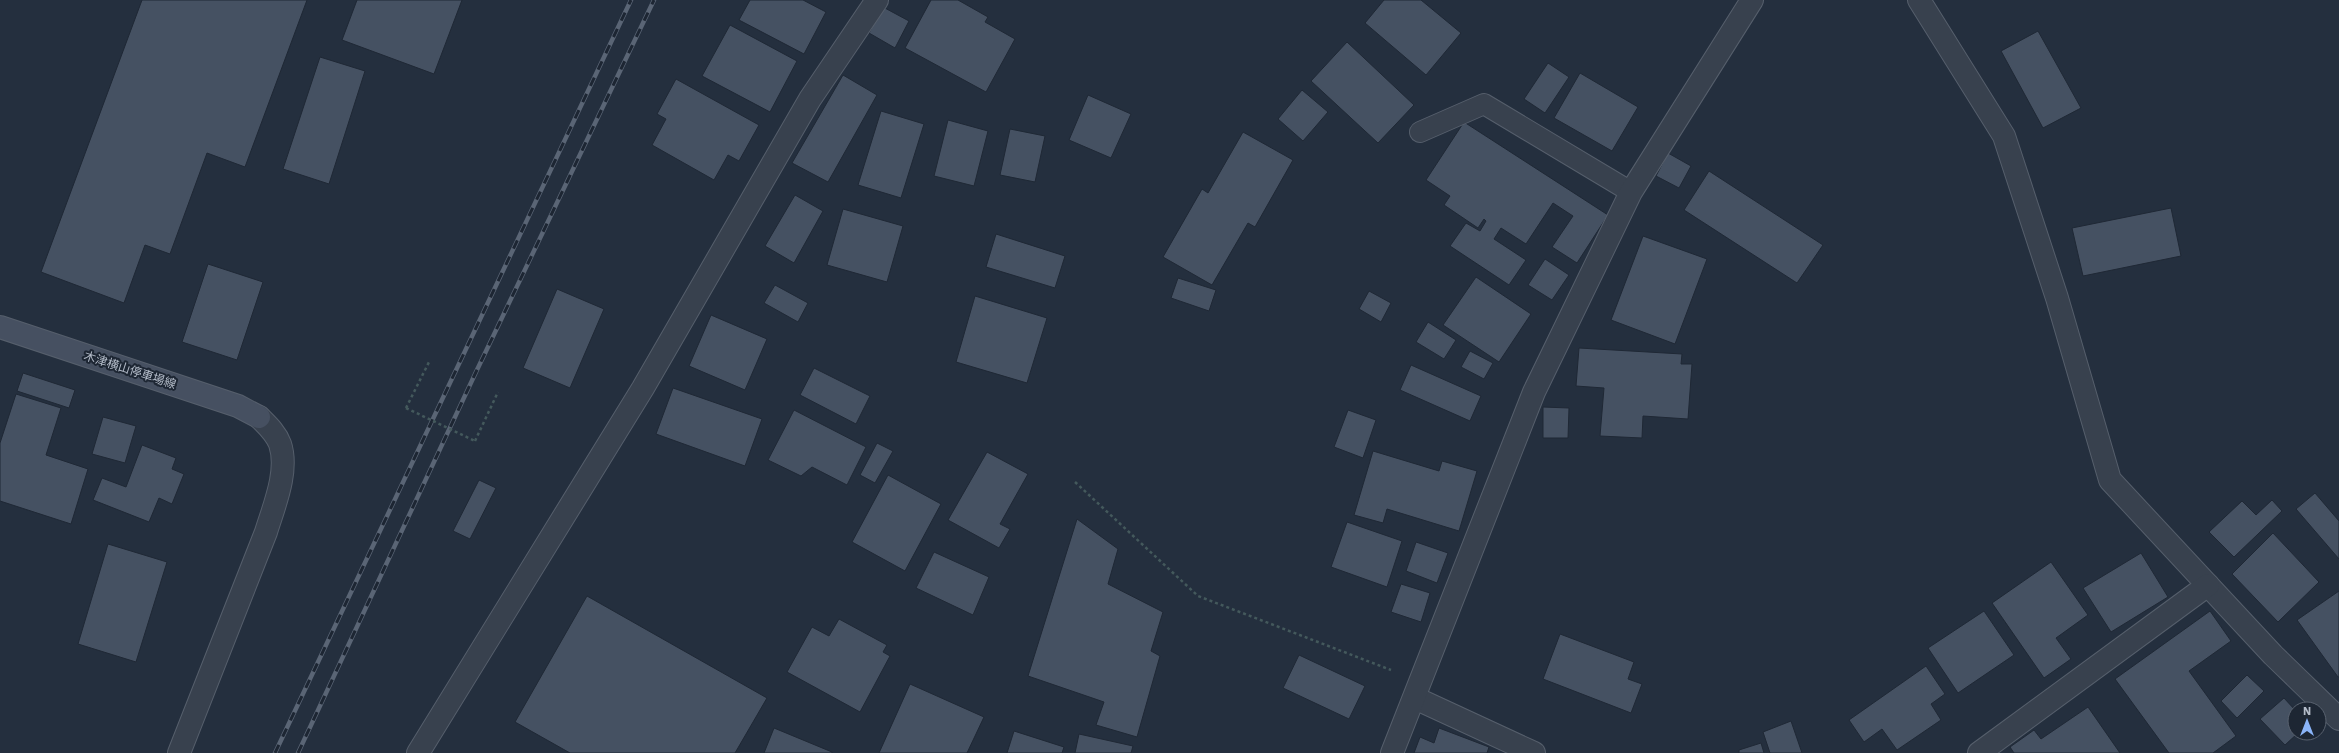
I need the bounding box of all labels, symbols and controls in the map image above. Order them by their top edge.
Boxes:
street label: 木津横山停車場線 [82,349,178,391]
north arrow [2287,701,2327,741]
text: N [2303,705,2311,718]

